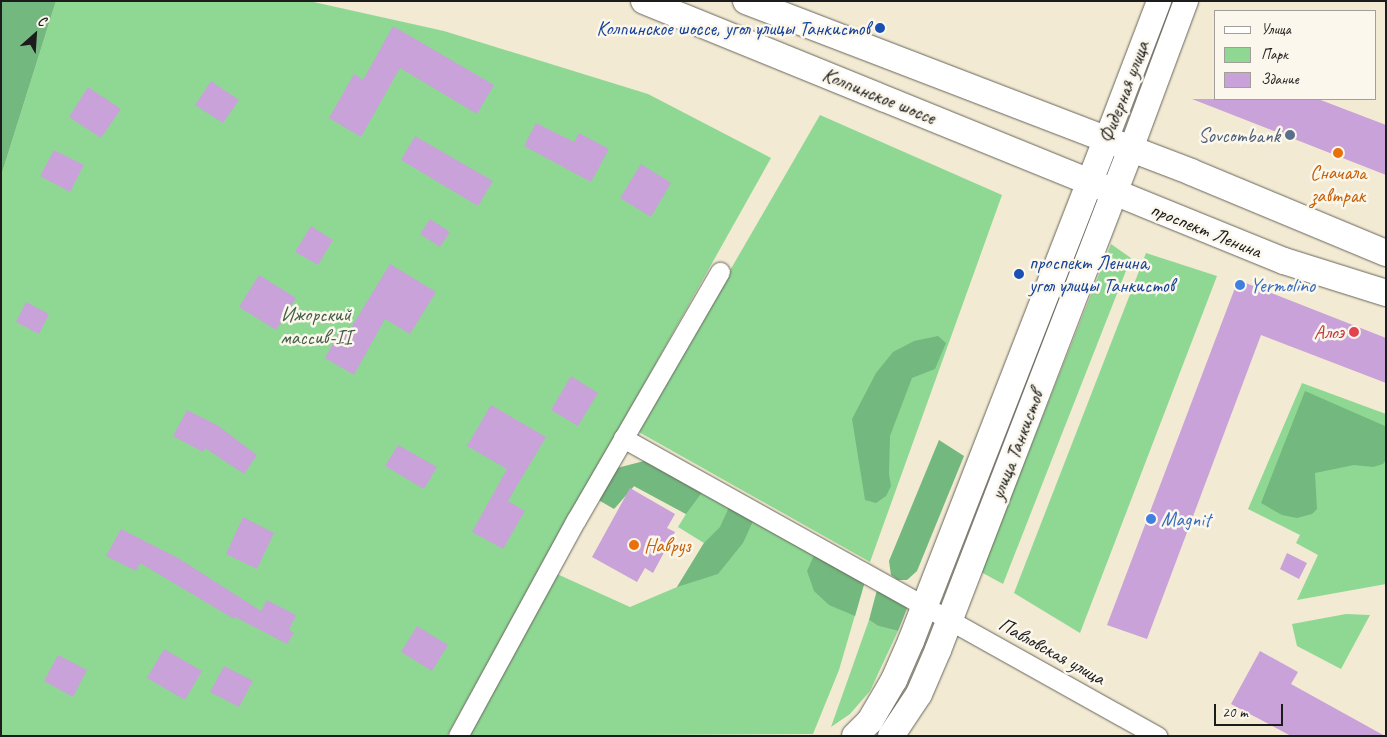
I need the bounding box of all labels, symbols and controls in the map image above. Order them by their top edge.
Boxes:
north arrow [10,10,60,60]
legend [1214,10,1377,100]
text: С [35,12,49,30]
place label: Колпинское шоссе, угол улицы Танкистов [594,16,870,40]
text: Улица [1261,20,1291,39]
marker: Колпинское шоссе, угол улицы Танкистов [874,22,886,34]
street label: Фидерная улица [1093,37,1155,147]
text: Парк [1261,45,1288,64]
street label: Колпинское шоссе [819,62,939,130]
text: Здание [1261,70,1299,89]
place label: Sovcombank [1198,123,1280,147]
marker: Sovcombank [1284,129,1296,141]
marker: Сначала завтрак [1332,147,1344,159]
place label: Сначала завтрак [1310,161,1366,208]
street label: проспект Ленина [1146,197,1266,263]
place label: проспект Ленина, угол улицы Танкистов [1029,250,1175,297]
marker: проспект Ленина, угол улицы Танкистов [1013,268,1025,280]
place label: Yermolino [1250,273,1315,297]
marker: Yermolino [1234,279,1246,291]
park label: Ижорский массив-II [280,302,352,349]
place label: Алоэ [1314,320,1344,344]
marker: Алоэ [1348,326,1360,338]
street label: улица Танкистов [985,387,1049,503]
place label: Magnit [1161,507,1211,531]
marker: Magnit [1145,513,1157,525]
place label: Навруз [644,533,690,557]
marker: Навруз [628,539,640,551]
street label: Павловская улица [994,612,1110,690]
scale bar [1217,694,1286,726]
text: 20 m [1222,703,1248,722]

